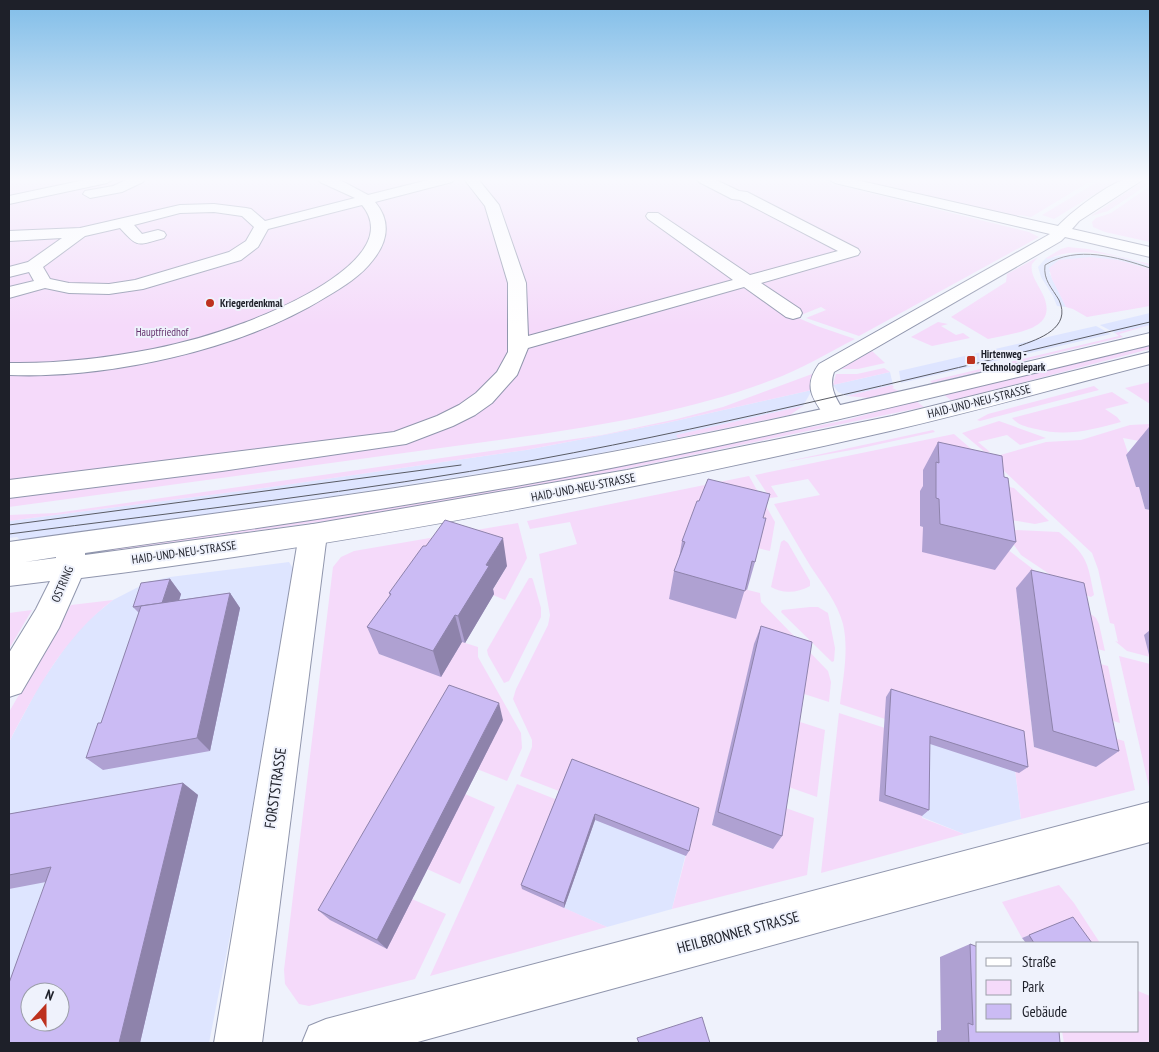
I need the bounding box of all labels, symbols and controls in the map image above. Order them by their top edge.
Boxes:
place label: Kriegerdenkmal [220,296,283,310]
marker: Kriegerdenkmal [204,297,216,309]
park label: Hauptfriedhof [136,325,190,339]
place label: Hirtenweg - Technologiepark [981,347,1046,374]
marker: Hirtenweg - Technologiepark [965,354,977,366]
street label: HAID-UND-NEU-STRASSE [926,381,1032,421]
street label: HAID-UND-NEU-STRASSE [530,470,636,504]
street label: HAID-UND-NEU-STRASSE [131,537,237,567]
street label: OSTRING [48,563,76,604]
street label: FORSTSTRASSE [260,747,290,829]
street label: HEILBRONNER STRASSE [675,907,801,957]
legend [976,942,1139,1032]
text: Straße [1022,952,1056,971]
text: Park [1022,977,1044,996]
north arrow [20,982,70,1032]
text: N [43,985,56,1005]
text: Gebäude [1022,1002,1067,1021]

